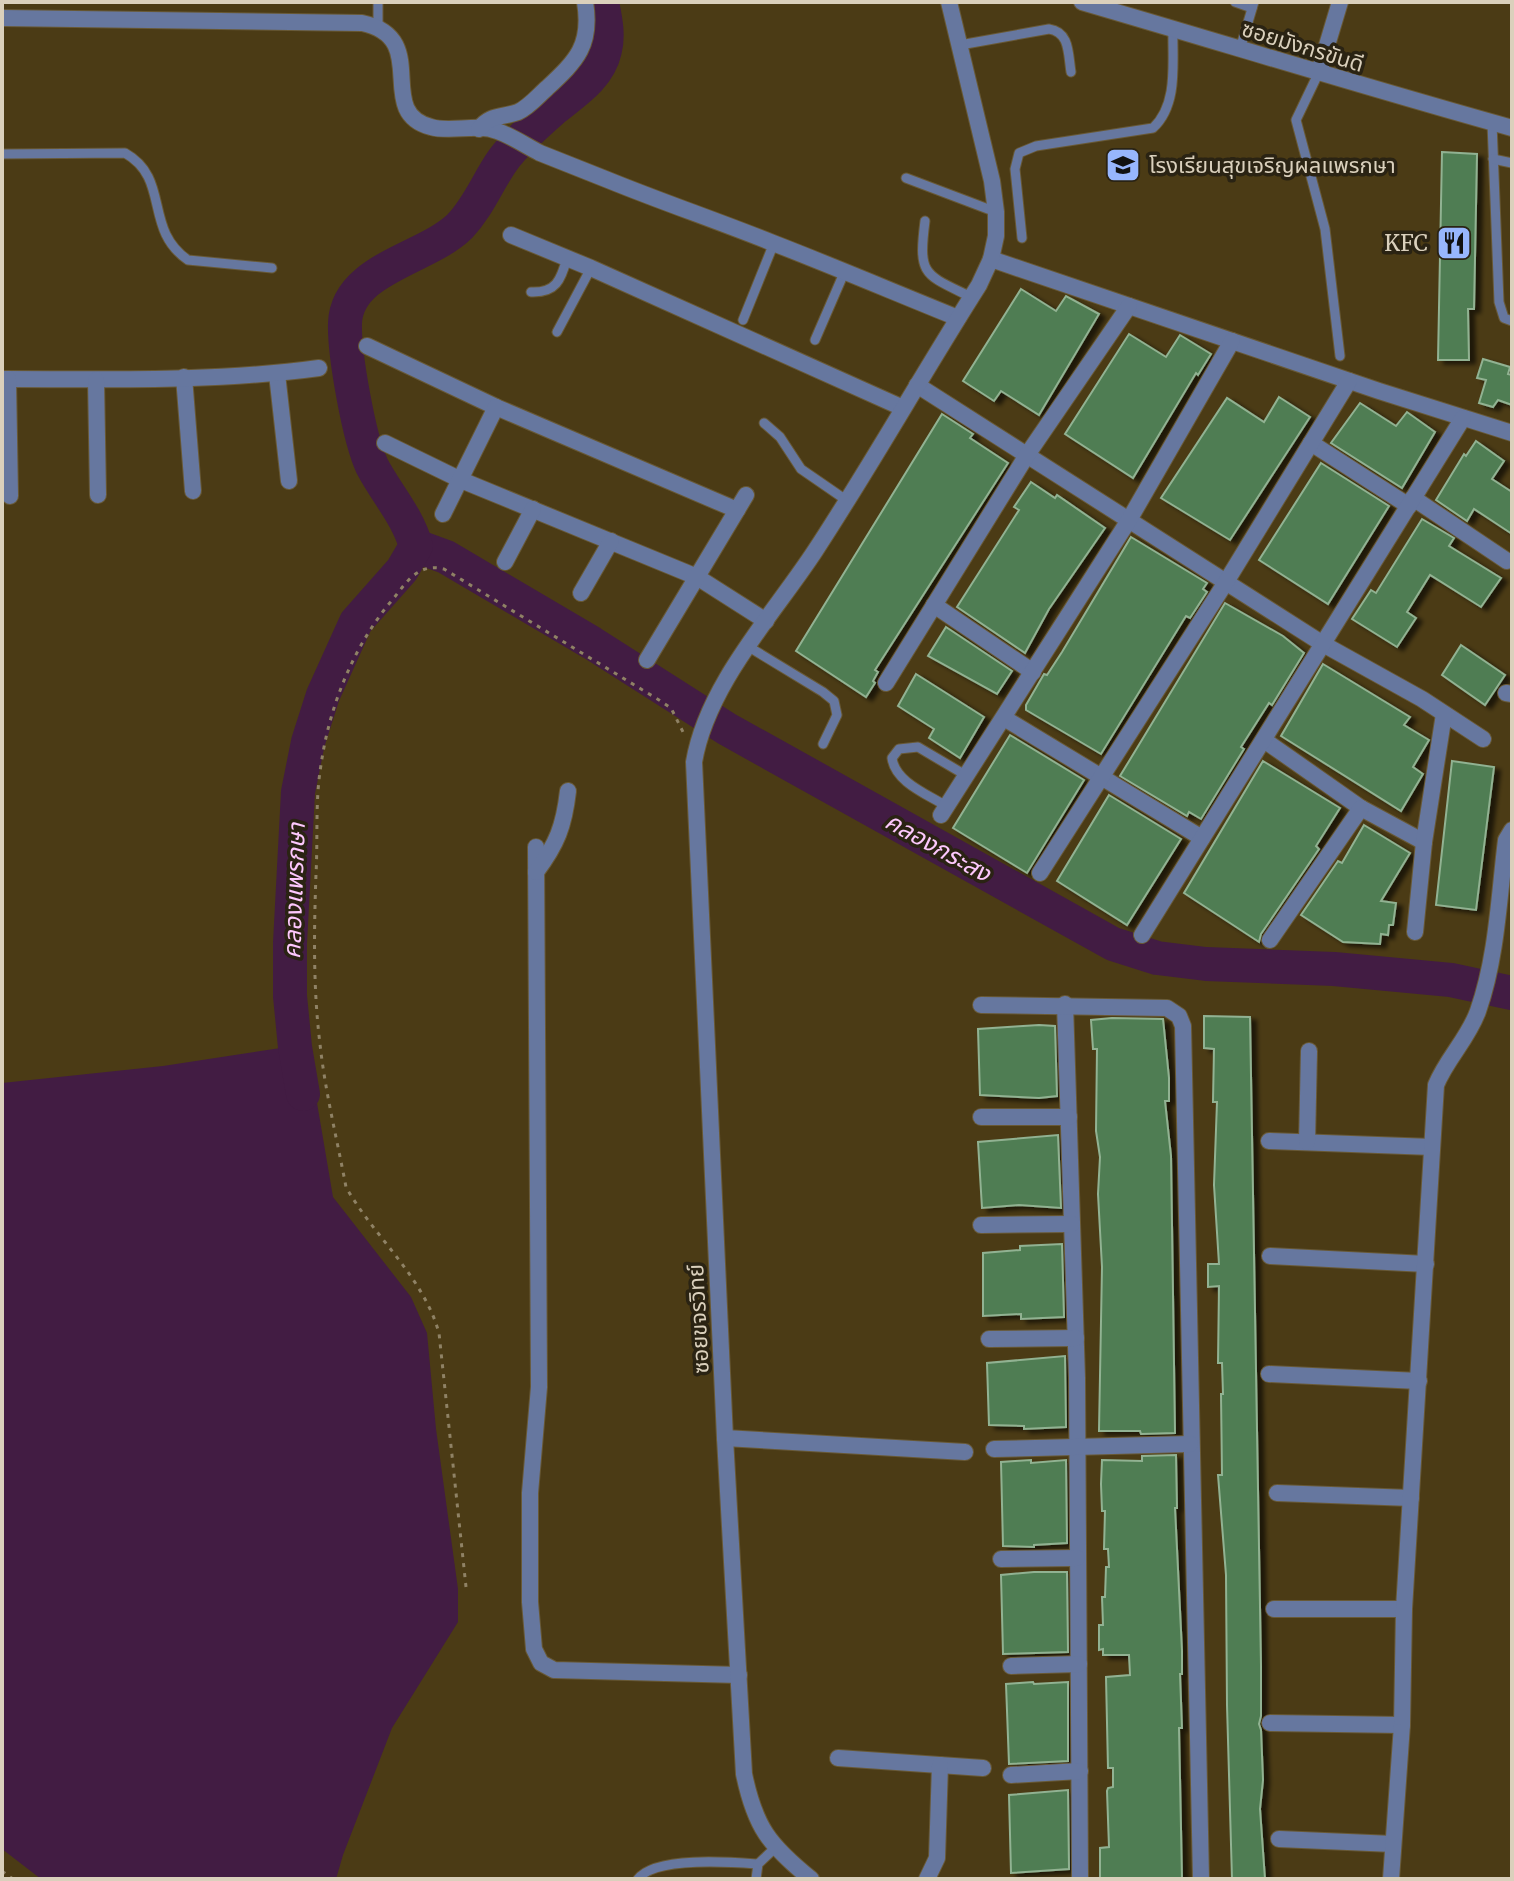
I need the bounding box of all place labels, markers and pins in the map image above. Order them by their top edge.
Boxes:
school or university icon: โรงเรียนสุขเจริญผลแพรกษา [1104,146,1142,184]
place label: โรงเรียนสุขเจริญผลแพรกษา [1149,151,1396,179]
restaurant icon: KFC [1435,224,1473,262]
place label: KFC [1384,229,1428,257]

